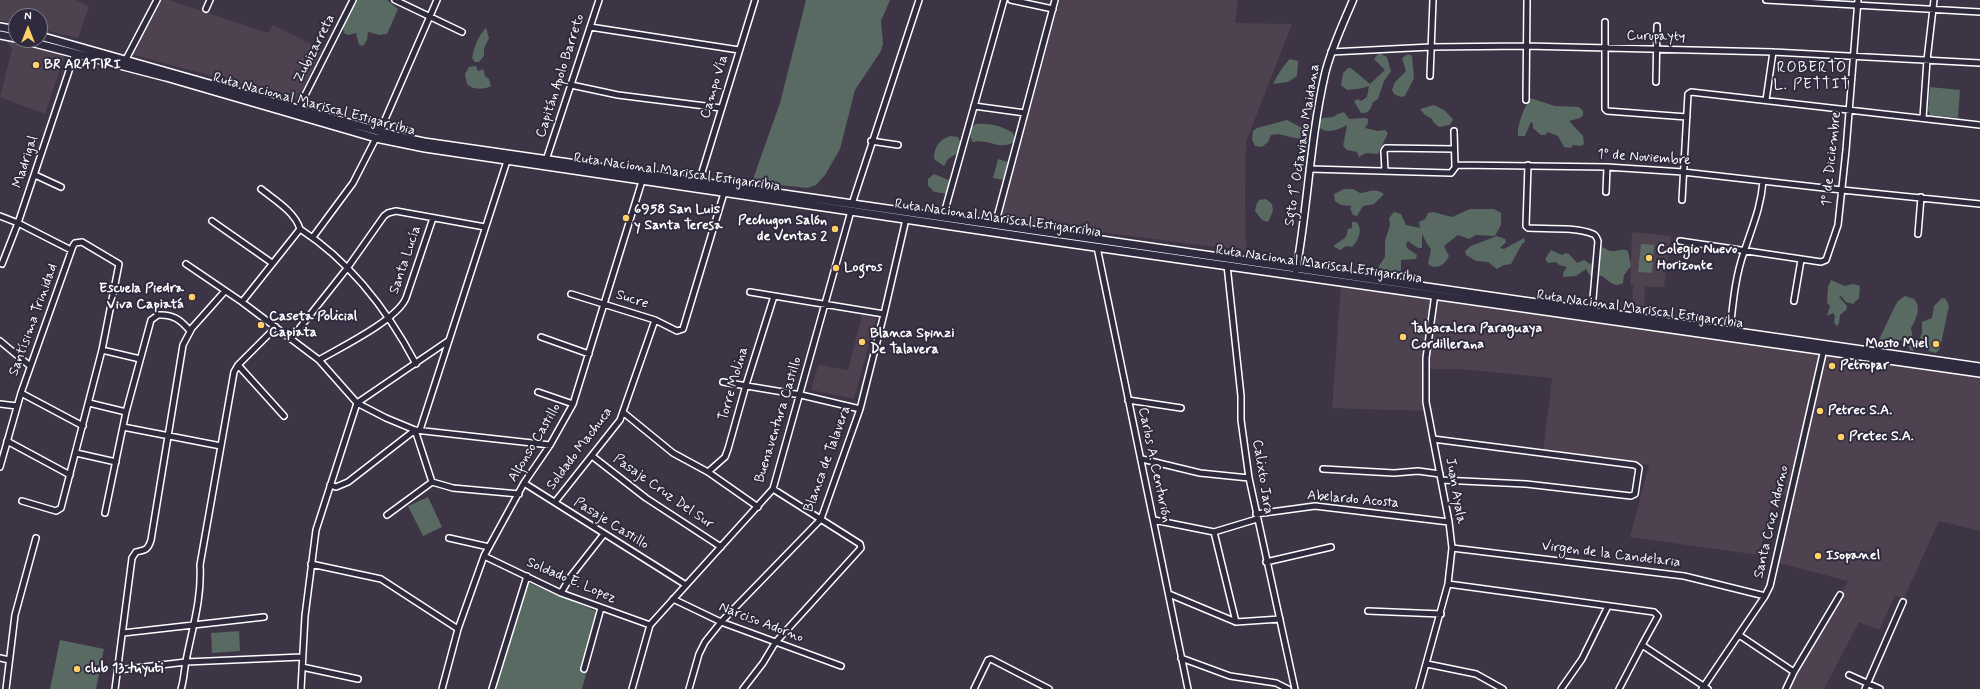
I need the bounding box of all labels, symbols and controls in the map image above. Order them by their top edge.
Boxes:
north arrow [8,8,48,48]
text: N [24,10,32,24]
street label: Zubizarreta [291,12,339,86]
street label: Capitán Apolo Barreto [533,12,589,140]
street label: Curupayty [1626,28,1686,46]
street label: Campo Vía [697,53,733,121]
place label: BR ARATIRI [44,57,121,73]
marker: BR ARATIRI [31,60,41,70]
district label: ROBERTO L. PETTIT [1772,60,1852,95]
street label: Sgto 1° Octaviano Maidana [1282,63,1324,227]
street label: Ruta Nacional Mariscal Estigarribia [211,70,417,140]
street label: 1º de Diciembre [1819,111,1845,207]
street label: Madrigal [10,134,42,190]
street label: 1º de Noviembre [1597,146,1691,170]
street label: Ruta Nacional Mariscal Estigarribia [573,150,781,196]
street label: Ruta Nacional Mariscal Estigarribia [894,196,1102,242]
place label: 6958 San Luis y Santa Teresa [634,202,723,234]
marker: 6958 San Luis y Santa Teresa [621,213,631,223]
place label: Pechugon Salón de Ventas 2 [738,213,827,246]
street label: Santa Lucía [386,223,426,297]
marker: Pechugon Salón de Ventas 2 [830,224,840,234]
street label: Ruta Nacional Mariscal Estigarribia [1215,242,1423,288]
place label: Colegio Nuevo Horizonte [1657,242,1737,274]
marker: Colegio Nuevo Horizonte [1644,253,1654,263]
place label: Logros [844,260,882,276]
street label: Santísima Trinidad [6,262,62,378]
marker: Logros [831,263,841,273]
place label: Escuela Piedra Viva Capiatá [99,281,184,314]
street label: Sucre [614,287,650,313]
street label: Ruta Nacional Mariscal Estigarribia [1536,287,1744,333]
marker: Escuela Piedra Viva Capiatá [187,292,197,302]
place label: Caseta Policial Capiata [269,309,357,342]
marker: Caseta Policial Capiata [256,320,266,330]
place label: Tabacalera Paraguaya Cordillerana [1411,321,1542,354]
place label: Blanca Spinzi De Talavera [870,326,954,358]
marker: Tabacalera Paraguaya Cordillerana [1398,332,1408,342]
place label: Mosto Miel [1866,336,1928,352]
marker: Blanca Spinzi De Talavera [857,337,867,347]
marker: Mosto Miel [1931,339,1941,349]
street label: Torre Molina [715,345,753,423]
street label: Buenaventura Castillo [752,355,806,485]
place label: Petropar [1840,358,1889,374]
marker: Petropar [1827,361,1837,371]
street label: Alfonso Castillo [505,401,565,485]
street label: Blanca de Talavera [801,403,855,515]
place label: Petrec S.A. [1828,403,1892,419]
street label: Soldado Machuca [543,404,617,494]
street label: Carlos A. Centurión [1134,406,1174,524]
marker: Petrec S.A. [1815,406,1825,416]
place label: Pretec S.A. [1849,429,1914,445]
marker: Pretec S.A. [1836,432,1846,442]
street label: Calixto Jara [1248,439,1276,515]
street label: Pasaje Cruz Del Sur [610,451,716,533]
street label: Juan Ayala [1441,457,1469,525]
street label: Santa Cruz Adorno [1751,464,1793,580]
street label: Abelardo Acosta [1306,488,1400,512]
street label: Pasaje Castillo [570,494,652,554]
street label: Virgen de la Candelaria [1541,538,1681,572]
place label: Isopanel [1826,548,1880,564]
marker: Isopanel [1813,551,1823,561]
street label: Soldado E. Lopez [524,555,618,607]
street label: Narciso Adorno [716,599,806,647]
place label: club 13 tuyuti [85,661,163,677]
marker: club 13 tuyuti [72,664,82,674]

